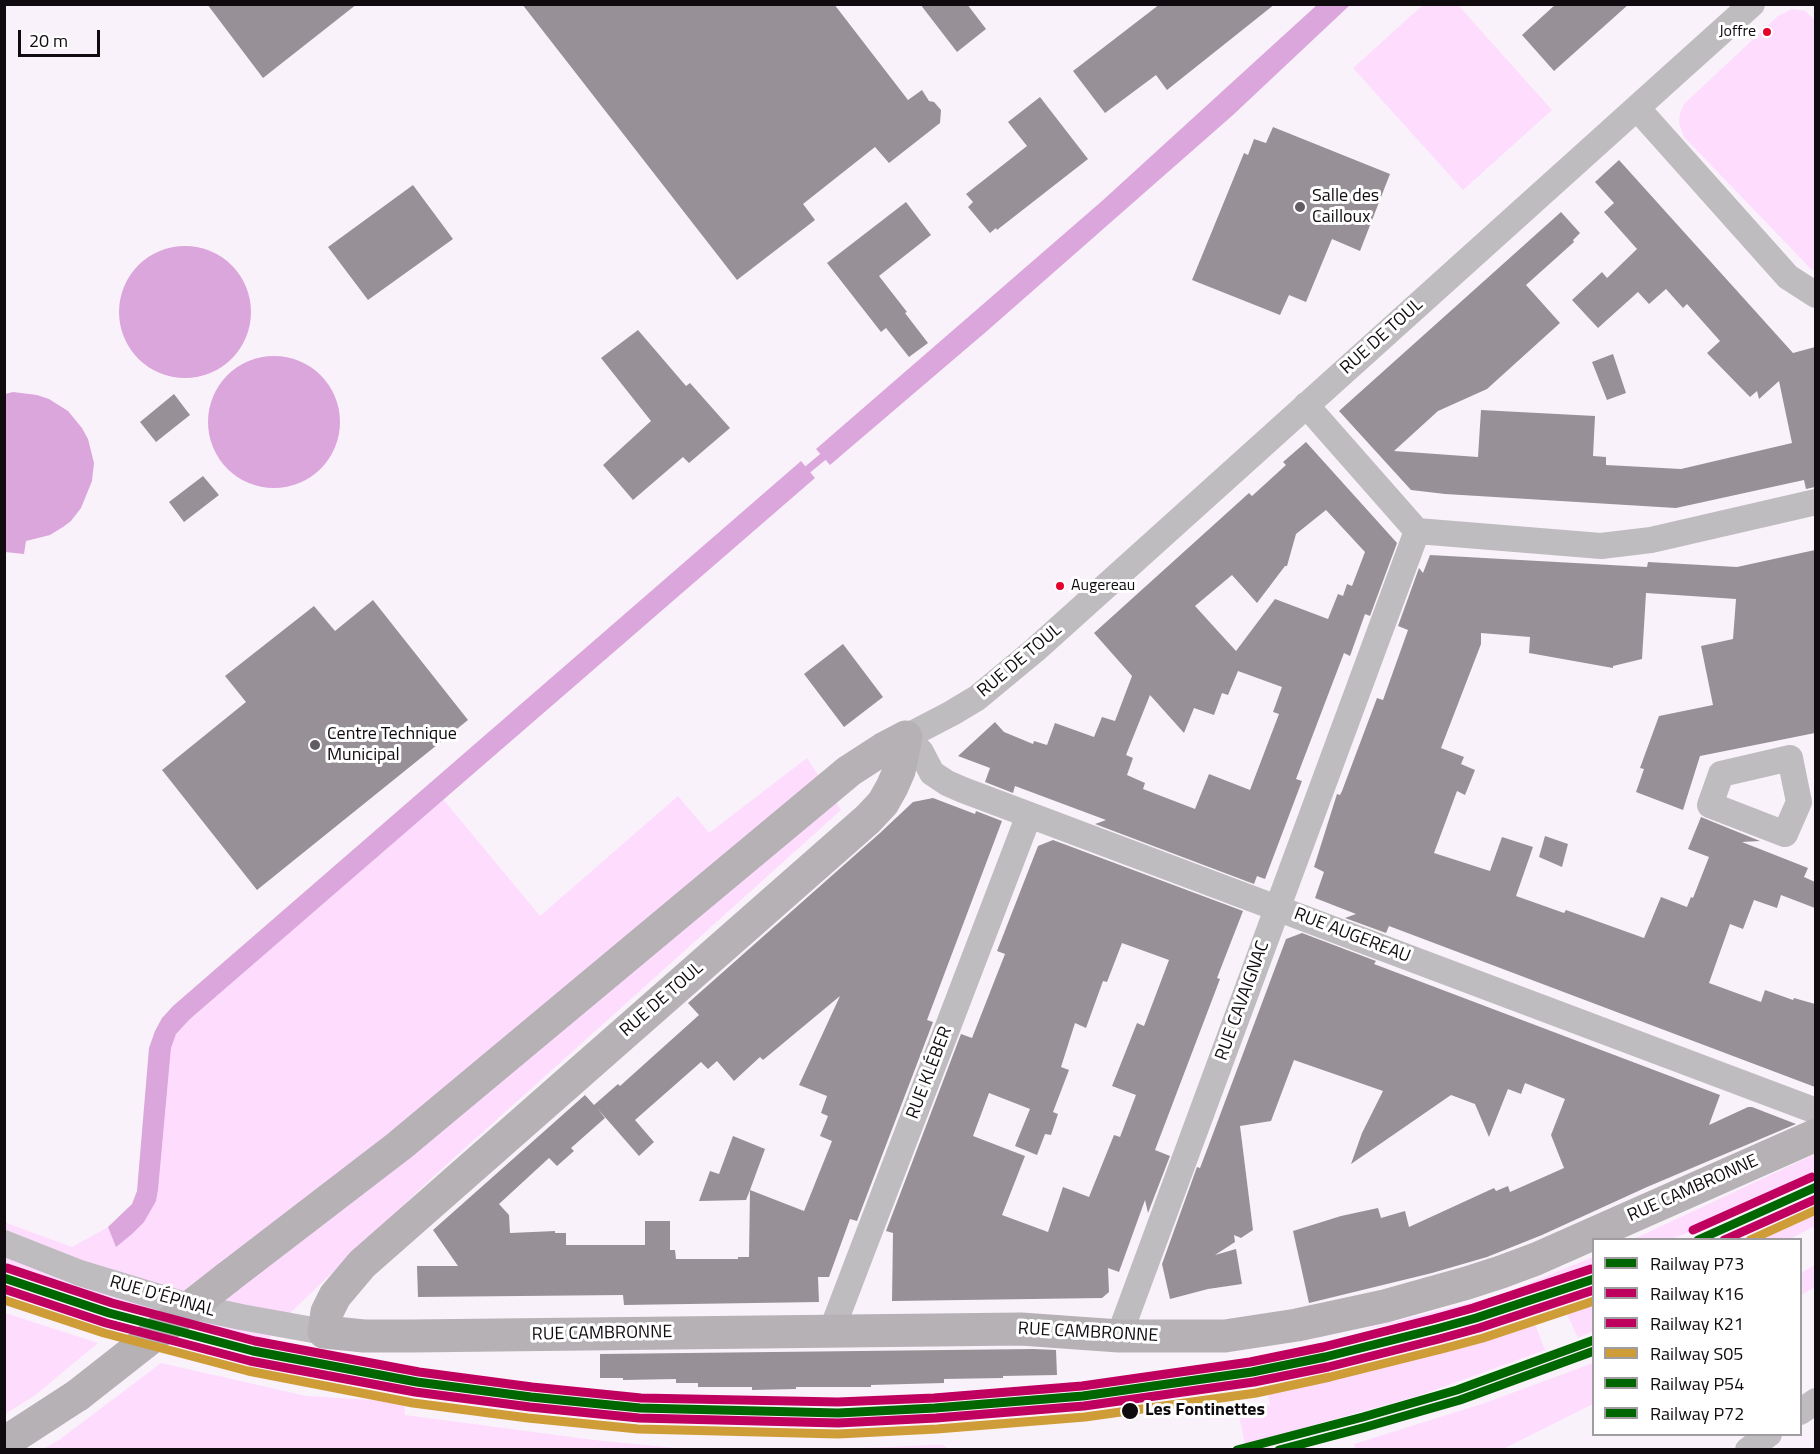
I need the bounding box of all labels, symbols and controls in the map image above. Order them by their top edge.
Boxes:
scale bar [21,18,104,56]
place label: Joffre [1719,22,1756,42]
marker: Joffre [1761,26,1773,38]
text: 20 m [29,27,68,54]
place label: Salle des Cailloux [1312,186,1379,228]
marker: Salle des Cailloux [1293,200,1307,214]
street label: RUE DE TOUL [1336,294,1428,380]
place label: Augereau [1071,576,1135,596]
marker: Augereau [1054,580,1066,592]
street label: RUE DE TOUL [973,620,1067,702]
place label: Centre Technique Municipal [327,724,457,766]
marker: Centre Technique Municipal [308,738,322,752]
street label: RUE AUGEREAU [1291,904,1413,968]
street label: RUE CAVAIGNAC [1211,938,1275,1064]
street label: RUE DE TOUL [616,958,708,1042]
street label: RUE KLÉBER [902,1024,958,1122]
street label: RUE CAMBRONNE [1624,1151,1762,1227]
legend [1592,1238,1802,1436]
text: Railway P73 [1650,1250,1744,1277]
street label: RUE D'ÉPINAL [107,1272,217,1322]
text: Railway K16 [1650,1280,1744,1307]
text: Railway K21 [1650,1310,1744,1337]
street label: RUE CAMBRONNE [1017,1319,1159,1347]
street label: RUE CAMBRONNE [532,1322,672,1346]
text: Railway S05 [1650,1340,1743,1367]
text: Railway P54 [1650,1370,1744,1397]
place label: Les Fontinettes [1145,1400,1265,1422]
text: Railway P72 [1650,1400,1744,1427]
marker: Les Fontinettes [1120,1401,1140,1421]

